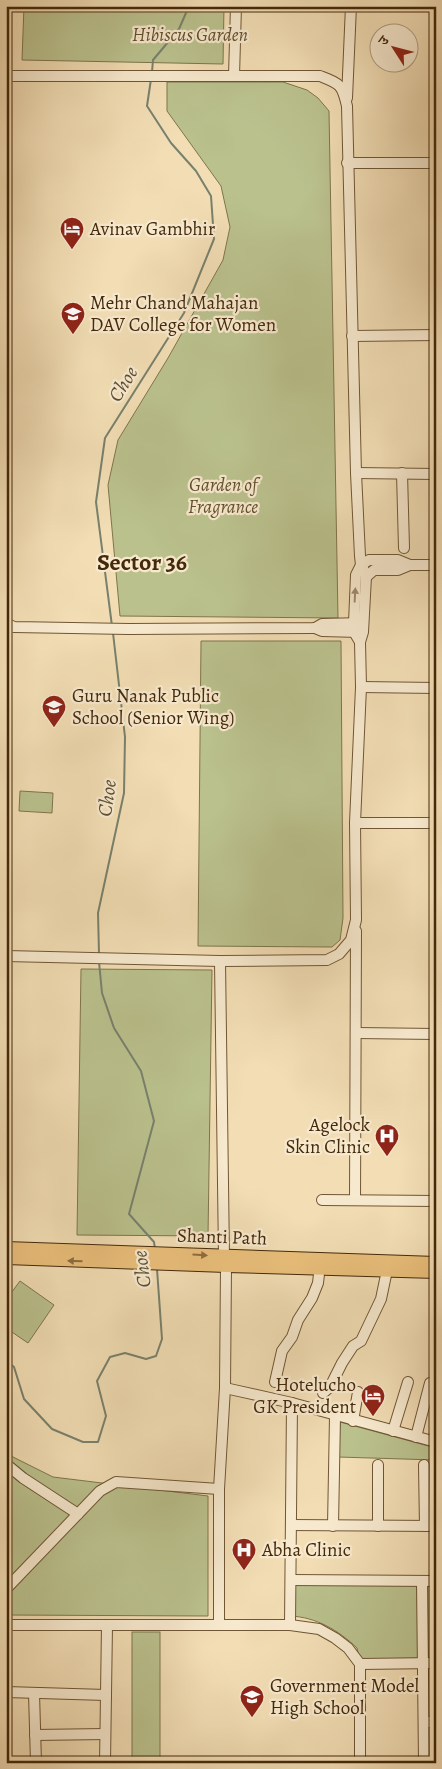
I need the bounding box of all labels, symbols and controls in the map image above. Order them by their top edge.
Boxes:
park label: Hibiscus Garden [132,22,248,48]
north arrow [370,22,420,72]
text: उ [374,31,394,50]
hotel icon: Avinav Gambhir [59,216,85,250]
place label: Avinav Gambhir [89,216,215,242]
place label: Mehr Chand Mahajan DAV College for Women [90,290,276,338]
school or university icon: Mehr Chand Mahajan DAV College for Women [60,301,86,335]
water label: Choe [102,361,144,407]
park label: Garden of Fragrance [188,472,261,520]
district label: Sector 36 [97,546,187,578]
one-way arrow [352,587,360,603]
place label: Guru Nanak Public School (Senior Wing) [72,683,234,731]
school or university icon: Guru Nanak Public School (Senior Wing) [41,694,67,728]
water label: Choe [91,778,123,818]
place label: Agelock Skin Clinic [285,1112,371,1160]
hospital icon: Agelock Skin Clinic [374,1123,400,1157]
street label: Shanti Path [177,1222,267,1252]
water label: Choe [126,1249,158,1289]
one-way arrow [192,1252,208,1260]
one-way arrow [67,1256,83,1264]
place label: Hotelucho GK President [253,1372,356,1420]
hotel icon: Hotelucho GK President [360,1383,386,1417]
hospital icon: Abha Clinic [231,1537,257,1571]
place label: Abha Clinic [261,1537,351,1563]
place label: Government Model High School [270,1673,419,1721]
school or university icon: Government Model High School [239,1684,265,1718]

